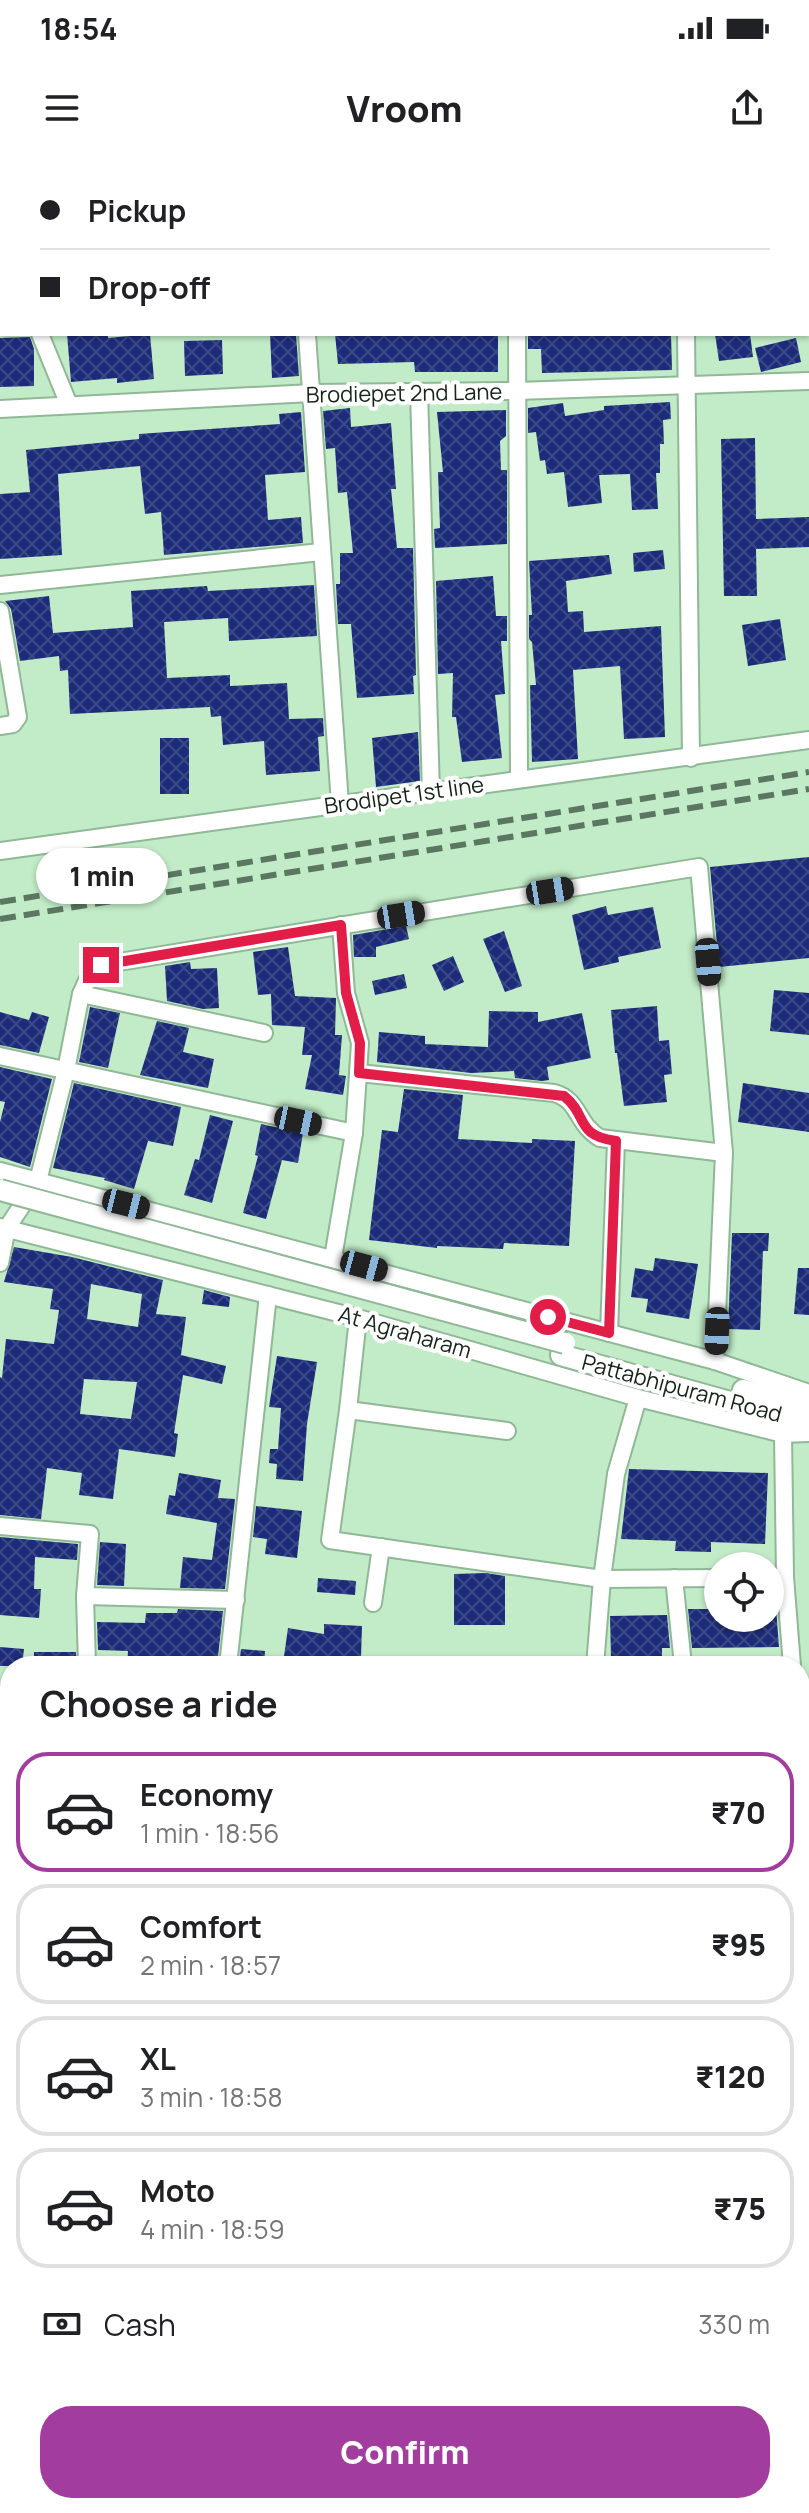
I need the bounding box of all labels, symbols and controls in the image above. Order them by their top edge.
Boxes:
text: 18:54 [40,8,118,49]
text: Vroom [346,84,463,133]
icon: menu [40,86,84,130]
icon: share [725,86,769,130]
text: Pickup [88,190,186,231]
text: Drop-off [88,267,210,308]
street label: Brodiepet 2nd Lane [306,376,503,410]
street label: Brodipet 1st line [322,769,486,821]
callout: 1 min [35,849,167,905]
text: 1 min [69,858,135,894]
car [524,875,576,907]
car [375,899,427,931]
car [694,937,722,987]
route end [83,947,119,983]
car [272,1104,324,1138]
car [100,1187,152,1221]
car [338,1248,390,1284]
street label: At Agraharam [335,1299,475,1365]
route start [530,1299,566,1335]
car [704,1307,730,1355]
street label: Pattabhipuram Road [579,1347,785,1429]
map controls [704,1552,784,1632]
button: locate [704,1552,784,1632]
text: Choose a ride [40,1679,278,1728]
text: Economy [140,1774,273,1815]
icon: car [44,1776,116,1848]
text: ₹70 [711,1792,766,1833]
text: 1 min · 18:56 [140,1815,279,1851]
text: Comfort [140,1906,262,1947]
icon: car [44,1908,116,1980]
text: ₹95 [711,1924,766,1965]
text: 2 min · 18:57 [140,1947,281,1983]
text: XL [140,2038,176,2079]
icon: car [44,2040,116,2112]
text: ₹120 [695,2056,766,2097]
text: 3 min · 18:58 [140,2079,283,2115]
text: Moto [140,2170,215,2211]
icon: car [44,2172,116,2244]
text: ₹75 [713,2188,766,2229]
text: 4 min · 18:59 [140,2211,285,2247]
icon: cash [40,2302,84,2346]
text: Cash [104,2304,176,2345]
text: 330 m [698,2306,770,2342]
button: Confirm [40,2406,770,2498]

